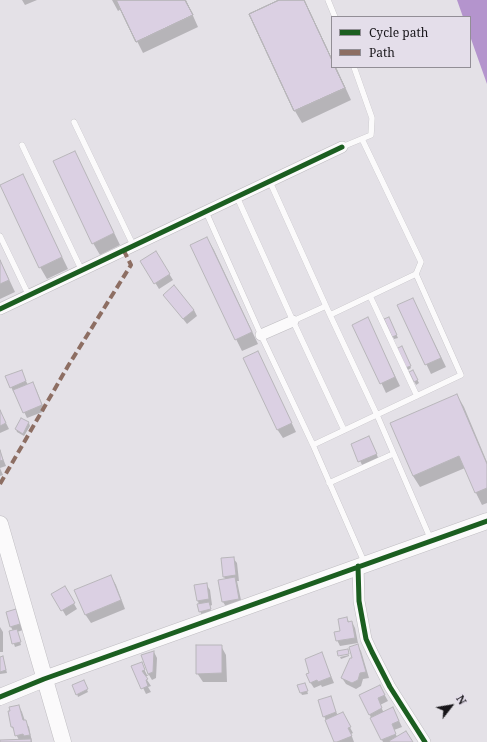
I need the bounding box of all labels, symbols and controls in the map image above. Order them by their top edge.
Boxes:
legend [331,16,471,68]
text: Cycle path [369,24,428,41]
text: Path [369,44,395,61]
north arrow [431,686,471,726]
text: N [453,692,470,707]

